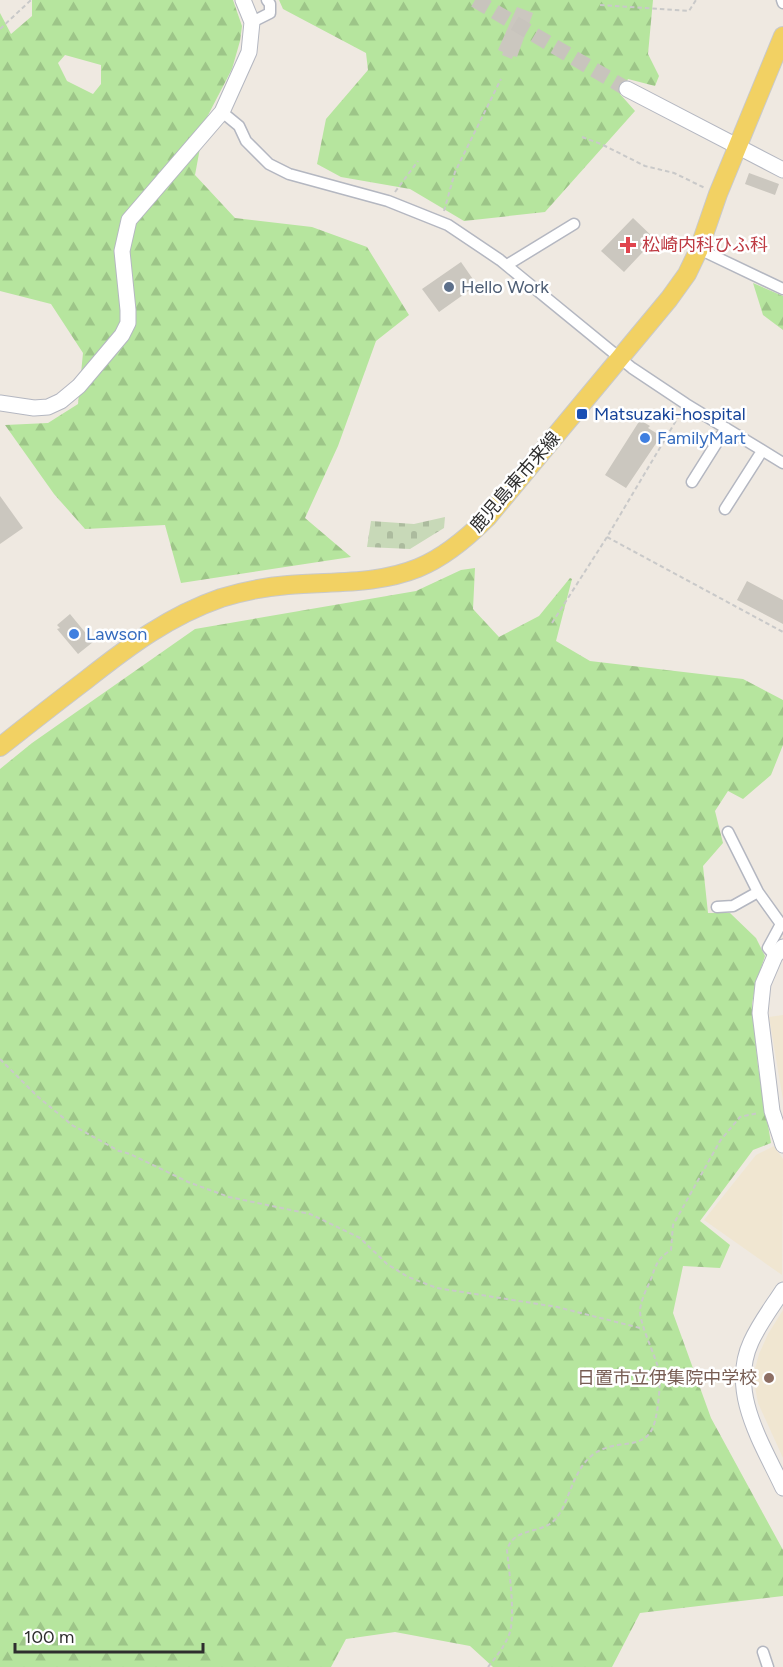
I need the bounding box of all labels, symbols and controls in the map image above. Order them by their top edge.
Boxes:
place label: 松崎内科ひふ科 [642,234,768,256]
marker: 松崎内科ひふ科 [619,236,637,254]
place label: Hello Work [461,276,549,298]
marker: Hello Work [442,280,456,294]
place label: Matsuzaki-hospital [594,403,746,425]
marker: Matsuzaki-hospital [575,407,589,421]
street label: 鹿児島東市来線 [465,427,565,537]
place label: FamilyMart [657,427,746,449]
marker: FamilyMart [638,431,652,445]
place label: Lawson [86,623,147,645]
marker: Lawson [67,627,81,641]
place label: 日置市立伊集院中学校 [577,1367,757,1389]
marker: 日置市立伊集院中学校 [762,1371,776,1385]
scale bar [15,1616,202,1654]
text: 100 m [24,1626,74,1648]

